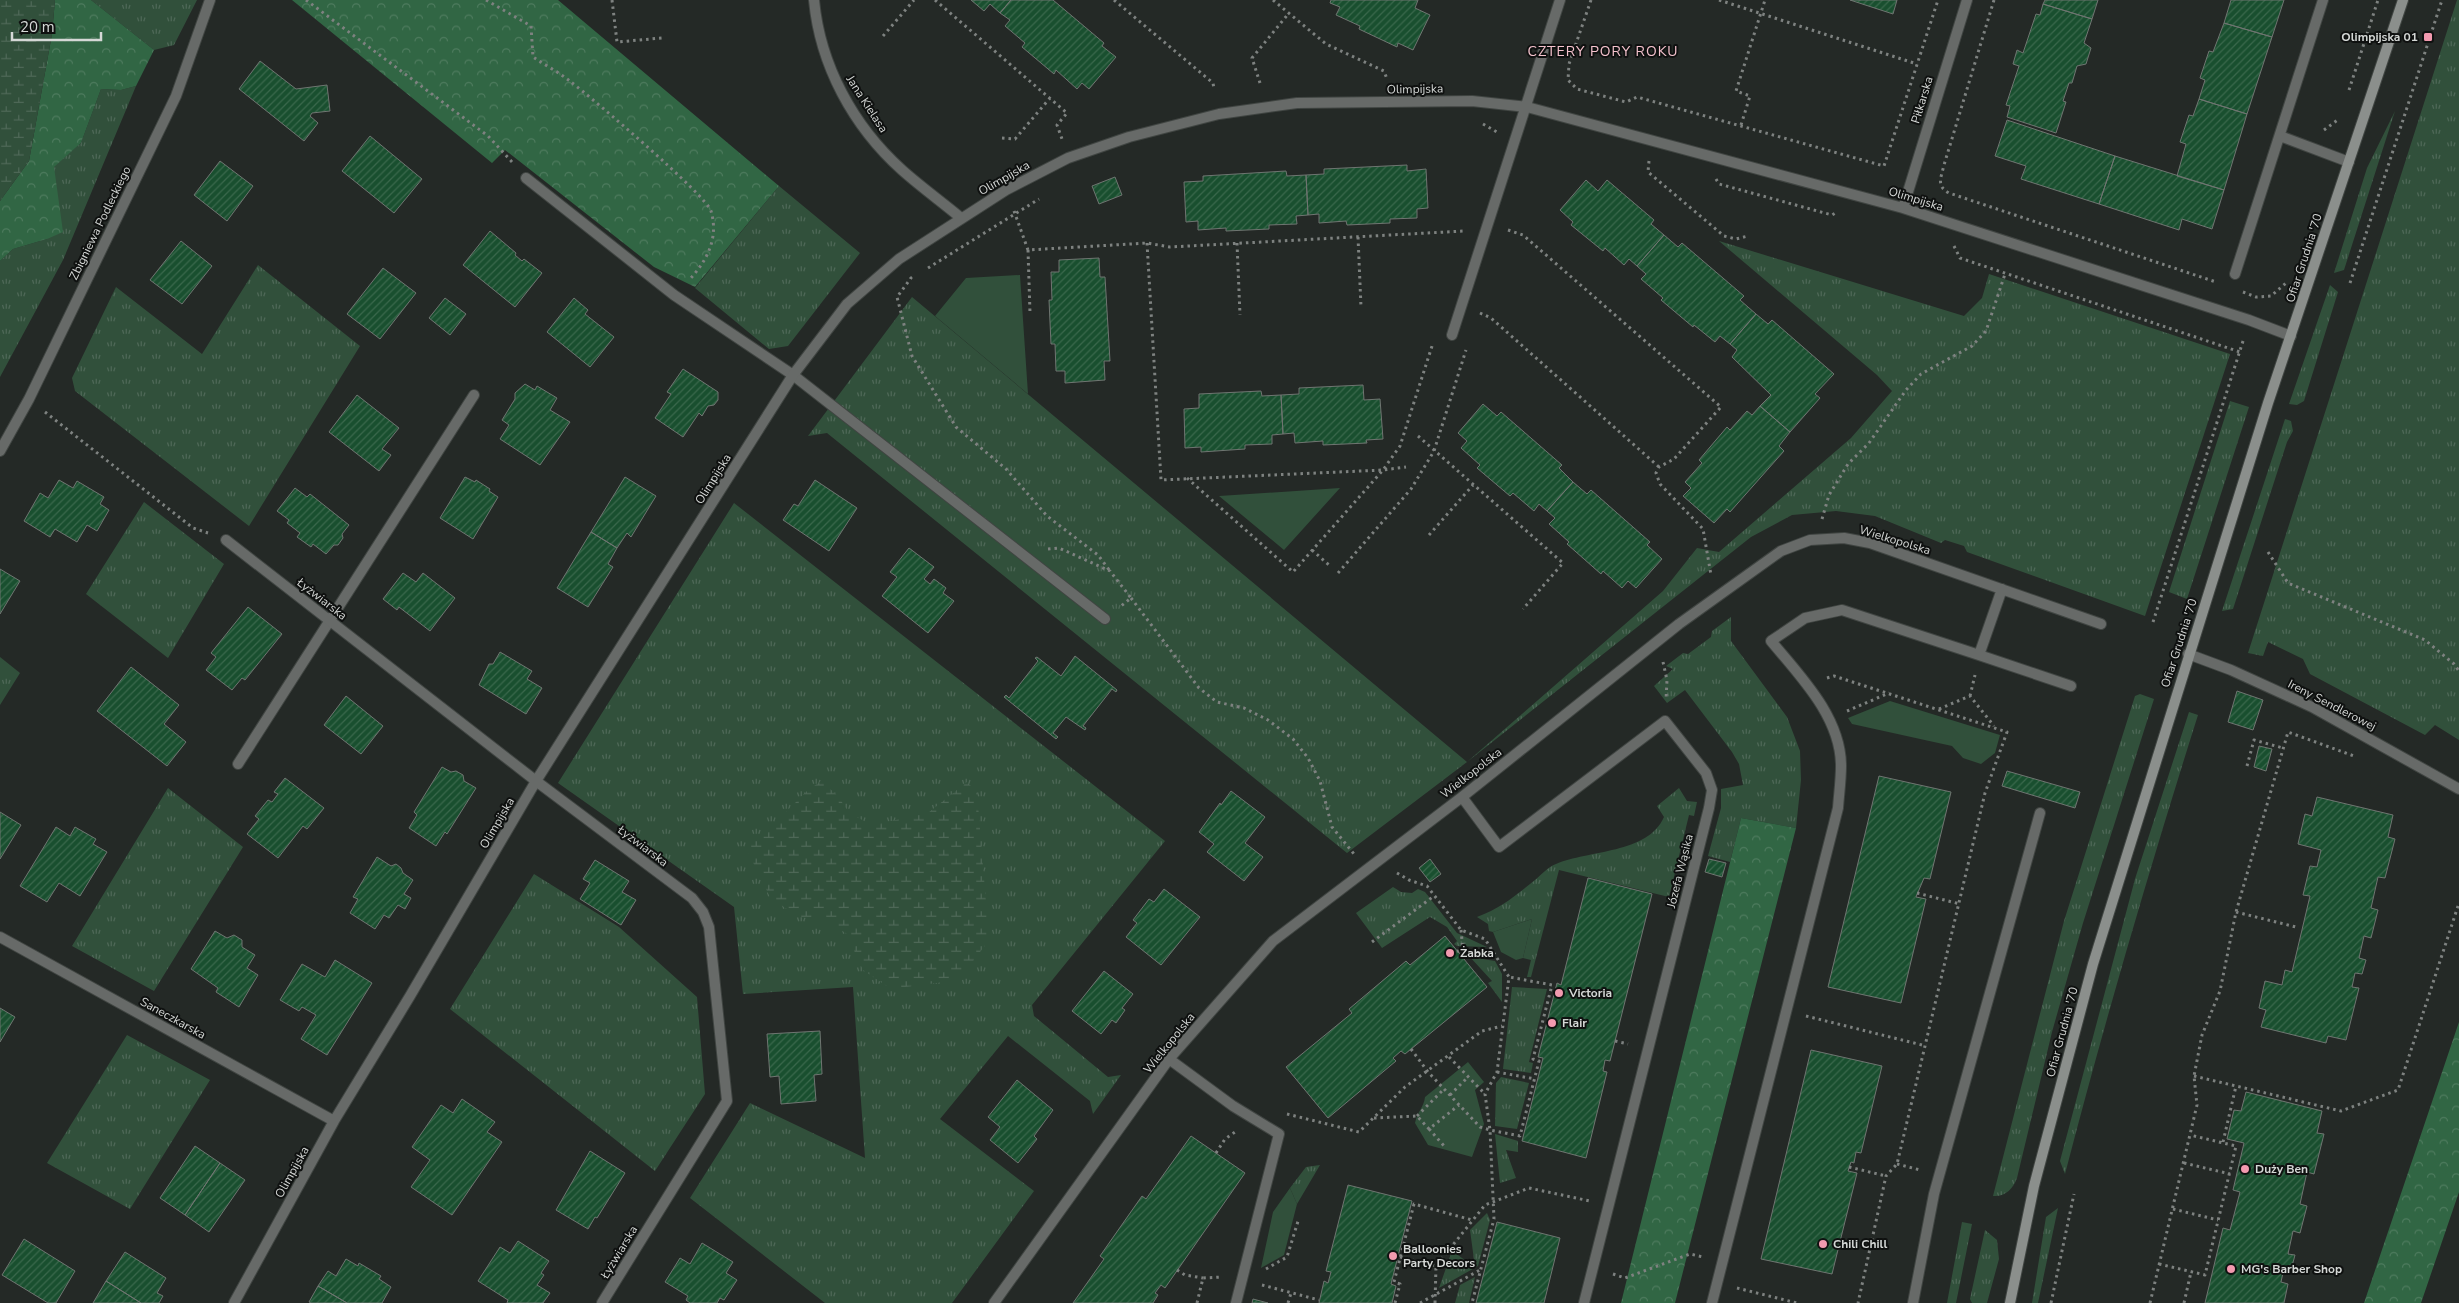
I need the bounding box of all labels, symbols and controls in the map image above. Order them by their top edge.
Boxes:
scale bar [12,10,101,42]
text: 20 m [20,17,55,37]
place label: Olimpijska 01 [2341,29,2418,45]
marker: Olimpijska 01 [2422,31,2434,43]
district label: CZTERY PORY ROKU [1528,42,1678,61]
street label: Jana Kielasa [842,71,891,136]
street label: Piłkarska [1907,74,1937,126]
street label: Olimpijska [1387,81,1443,97]
street label: Olimpijska [976,157,1032,199]
street label: Zbigniewa Podleckiego [66,163,135,282]
street label: Olimpijska [1887,183,1945,215]
street label: Ofiar Grudnia '70 [2282,212,2326,304]
street label: Olimpijska [691,451,735,507]
street label: Wielkopolska [1857,522,1933,558]
street label: Łyżwiarska [293,574,350,624]
street label: Ofiar Grudnia '70 [2157,597,2201,689]
street label: Ireny Sendlerowej [2285,676,2379,734]
street label: Wielkopolska [1437,744,1505,802]
street label: Olimpijska [476,795,518,851]
street label: Łyżwiarska [614,821,671,870]
street label: Józefa Wąsika [1663,832,1697,910]
place label: Żabka [1460,945,1494,961]
marker: Żabka [1444,947,1456,959]
place label: Victoria [1568,985,1612,1001]
street label: Ofiar Grudnia '70 [2042,985,2082,1079]
marker: Victoria [1553,987,1565,999]
street label: Saneczkarska [137,993,209,1043]
street label: Wielkopolska [1140,1009,1198,1077]
place label: Flair [1562,1015,1587,1031]
marker: Flair [1546,1017,1558,1029]
street label: Olimpijska [271,1143,313,1201]
place label: Duży Ben [2255,1161,2308,1177]
marker: Duży Ben [2239,1163,2251,1175]
street label: Łyżwiarska [596,1223,641,1282]
place label: Chili Chill [1833,1236,1887,1252]
marker: Chili Chill [1817,1238,1829,1250]
place label: Balloonies Party Decors [1403,1241,1475,1271]
marker: Balloonies Party Decors [1387,1250,1399,1262]
place label: MG's Barber Shop [2241,1261,2342,1277]
marker: MG's Barber Shop [2225,1263,2237,1275]

